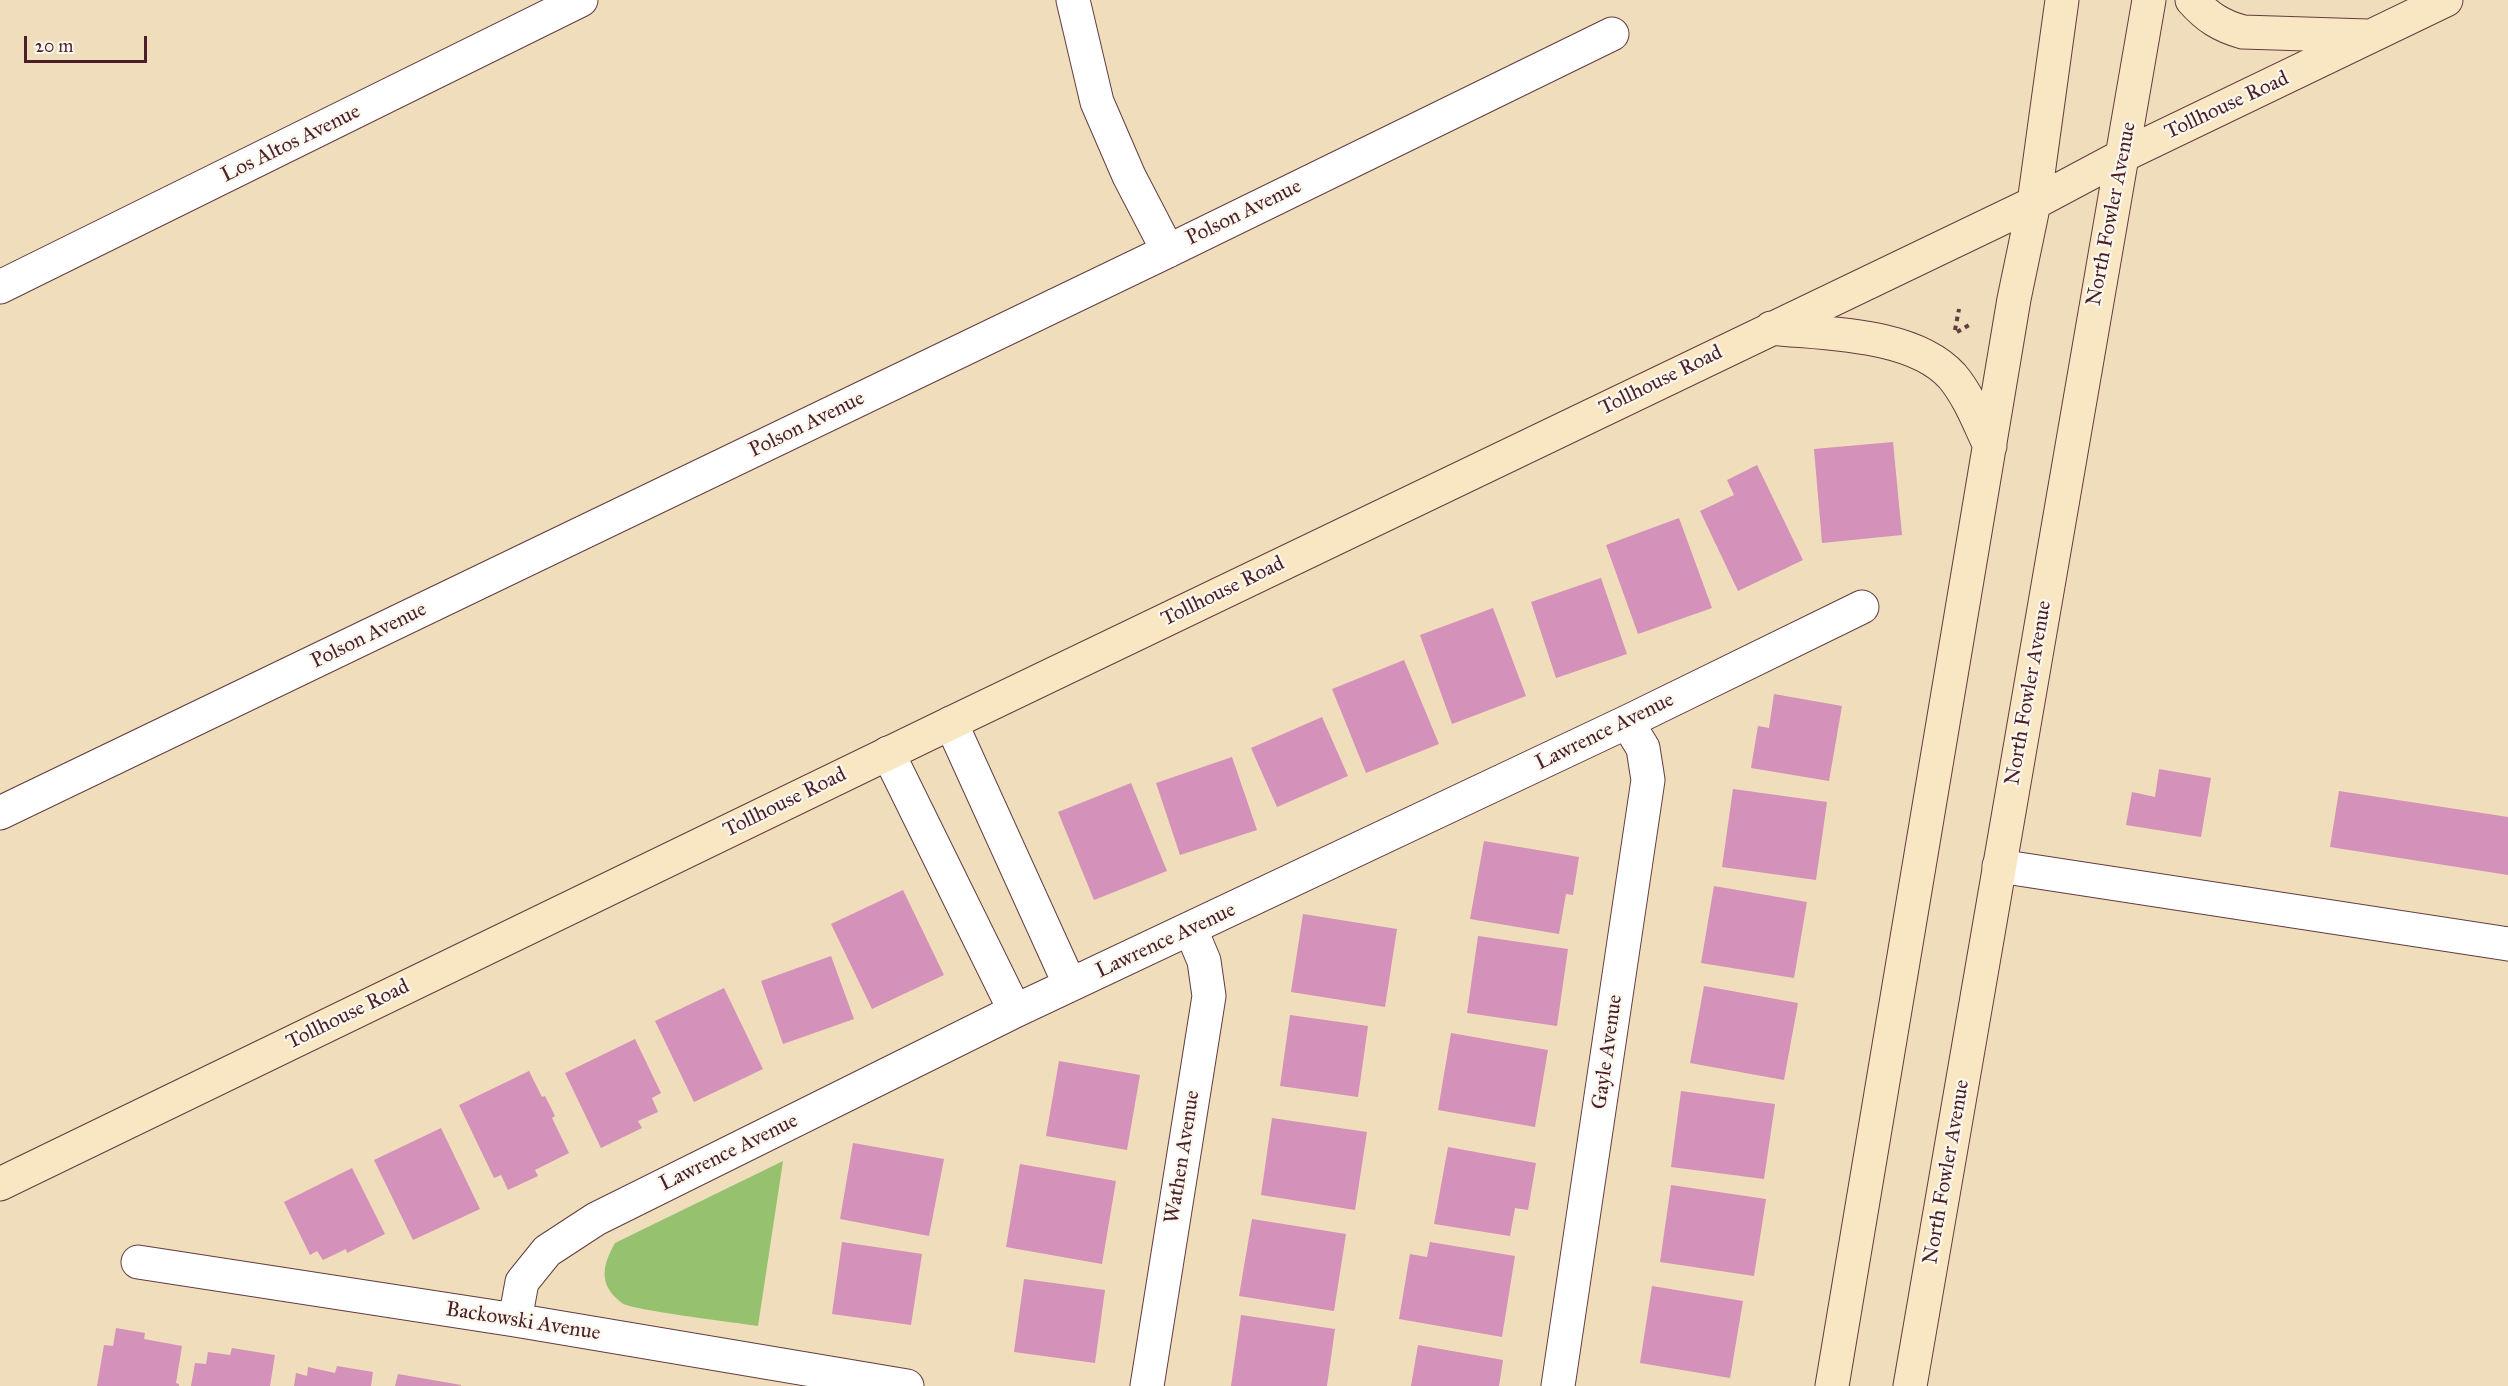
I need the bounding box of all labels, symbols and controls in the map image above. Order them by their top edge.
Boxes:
scale bar [27,24,150,62]
text: 20 m [35,35,73,57]
street label: Tollhouse Road [2161,66,2293,146]
street label: Los Altos Avenue [217,99,365,189]
street label: North Fowler Avenue [2082,120,2142,308]
street label: Polson Avenue [1182,174,1306,252]
street label: Tollhouse Road [1595,340,1727,422]
street label: Polson Avenue [745,386,869,464]
street label: Tollhouse Road [1157,551,1289,633]
street label: Polson Avenue [307,597,431,675]
street label: North Fowler Avenue [2000,599,2058,787]
street label: Lawrence Avenue [1532,688,1678,776]
street label: Tollhouse Road [719,762,851,844]
street label: Lawrence Avenue [1092,898,1240,984]
street label: Tollhouse Road [282,974,414,1056]
street label: Gayle Avenue [1587,993,1629,1111]
street label: North Fowler Avenue [1918,1078,1976,1266]
street label: Wathen Avenue [1160,1089,1206,1225]
street label: Lawrence Avenue [656,1109,802,1197]
street label: Backowski Avenue [444,1297,602,1347]

